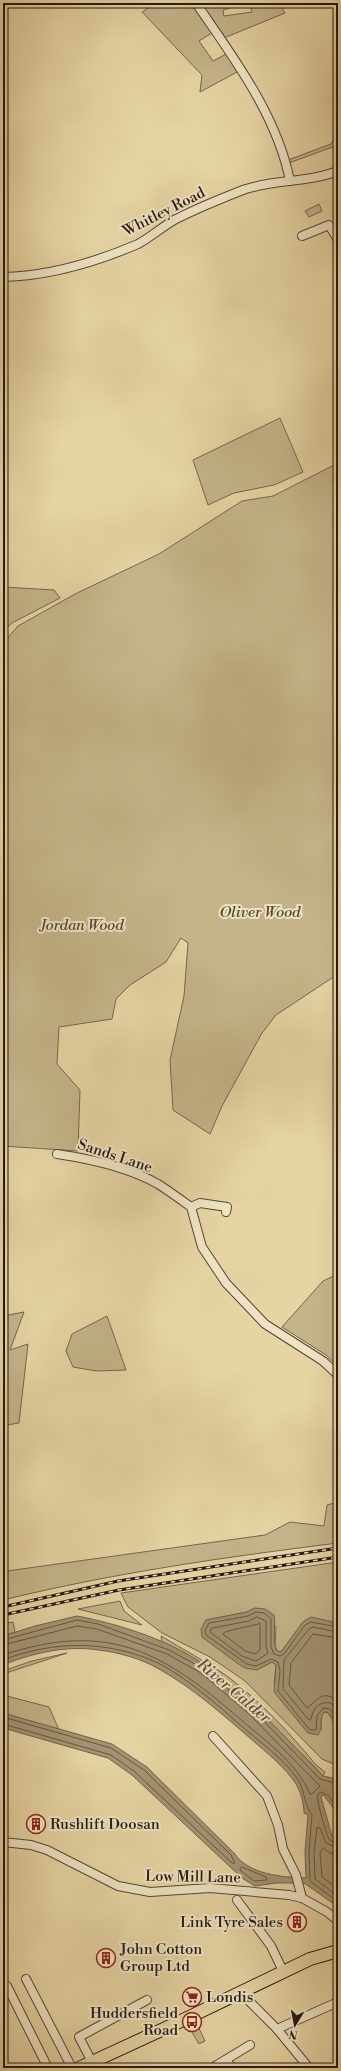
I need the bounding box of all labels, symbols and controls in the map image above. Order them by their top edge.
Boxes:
street label: Whitley Road [119,183,209,241]
park label: Oliver Wood [220,903,301,922]
park label: Jordan Wood [38,916,124,935]
street label: Sands Lane [75,1135,155,1177]
water label: River Calder [192,1654,276,1728]
building icon: Rushlift Doosan [25,1813,47,1835]
place label: Rushlift Doosan [50,1815,160,1834]
street label: Low Mill Lane [145,1867,241,1887]
building icon: Link Tyre Sales [286,1911,308,1933]
place label: Link Tyre Sales [180,1913,283,1932]
place label: John Cotton Group Ltd [119,1940,202,1976]
building icon: John Cotton Group Ltd [95,1947,117,1969]
supermarket icon: Londis [181,1986,203,2008]
place label: Londis [206,1988,253,2007]
place label: Huddersfield Road [90,2004,178,2040]
north arrow [275,2005,315,2045]
bus stop icon: Huddersfield Road [181,2011,203,2033]
text: N [288,2026,299,2042]

